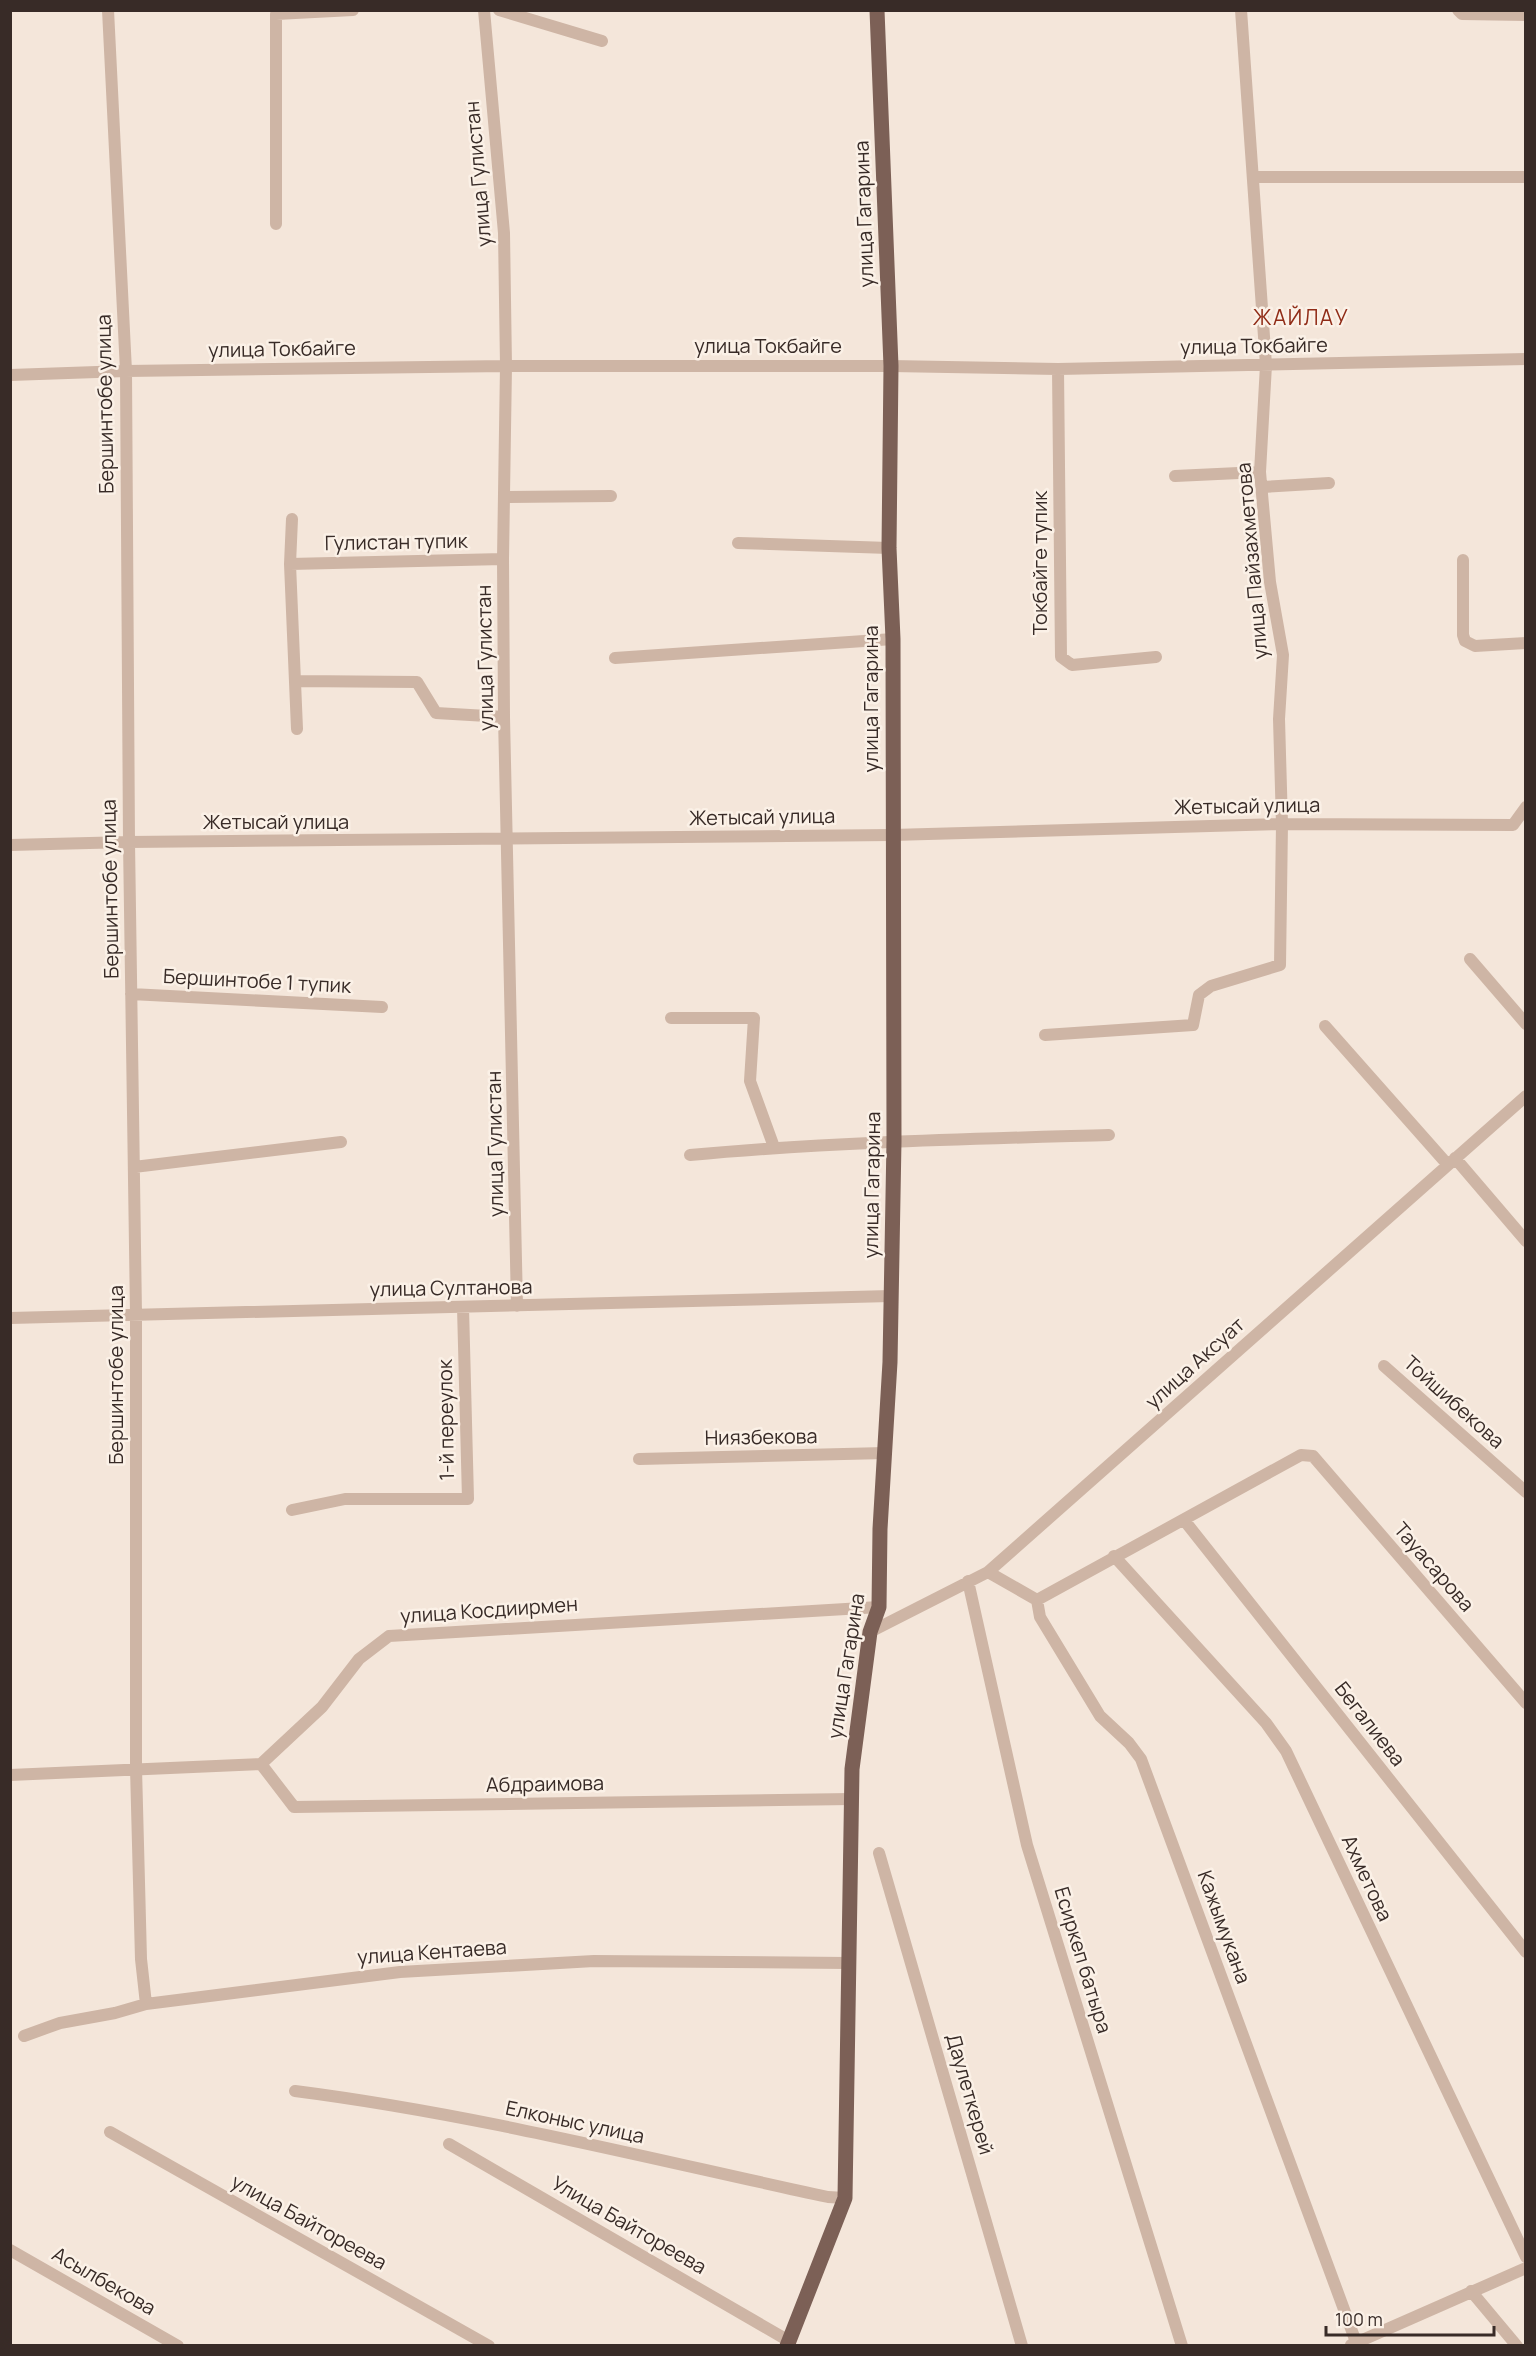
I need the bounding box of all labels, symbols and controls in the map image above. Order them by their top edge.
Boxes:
street label: улица Гулистан [458,100,497,248]
street label: улица Гагарина [847,140,880,288]
district label: ЖАЙЛАУ [1253,303,1349,331]
street label: Бершинтобе улица [89,314,120,494]
street label: улица Токбайге [1180,331,1328,360]
street label: улица Токбайге [694,332,842,359]
street label: улица Токбайге [208,334,356,363]
street label: улица Пайзахметова [1229,461,1274,661]
street label: Токбайге тупик [1026,490,1053,635]
street label: Гулистан тупик [324,527,469,556]
street label: улица Гулистан [470,585,499,731]
street label: улица Гагарина [857,626,884,772]
street label: Жетысай улица [1174,791,1320,820]
street label: Бершинтобе улица [94,799,125,979]
street label: Жетысай улица [689,802,835,831]
street label: Жетысай улица [203,808,349,835]
street label: Бершинтобе 1 тупик [162,962,353,999]
street label: улица Гулистан [480,1071,509,1217]
street label: улица Гагарина [857,1111,886,1259]
street label: улица Султанова [369,1273,533,1302]
street label: Бершинтобе улица [102,1285,129,1465]
street label: улица Аксуат [1139,1311,1250,1414]
street label: Тойшибекова [1398,1349,1510,1454]
street label: 1-й переулок [431,1358,460,1481]
street label: Ниязбекова [704,1422,818,1451]
street label: Тауасарова [1388,1516,1481,1617]
street label: улица Косдиирмен [399,1590,579,1629]
street label: улица Гагарина [821,1591,870,1741]
street label: Бегалиева [1329,1676,1412,1771]
street label: Абдраимова [486,1769,604,1798]
street label: Ахметова [1336,1830,1399,1925]
street label: Кажымукана [1191,1866,1257,1987]
street label: Есиркеп батыра [1048,1883,1119,2036]
street label: улица Кентаева [356,1933,508,1970]
street label: Даулеткерей [940,2030,1001,2158]
street label: Елконыс улица [503,2094,647,2149]
street label: улица Байтореева [227,2168,392,2276]
street label: Улица Байтореева [547,2169,712,2280]
street label: Асылбекова [48,2240,161,2321]
scale bar [1326,2299,1494,2337]
text: 100 m [1335,2307,1383,2331]

